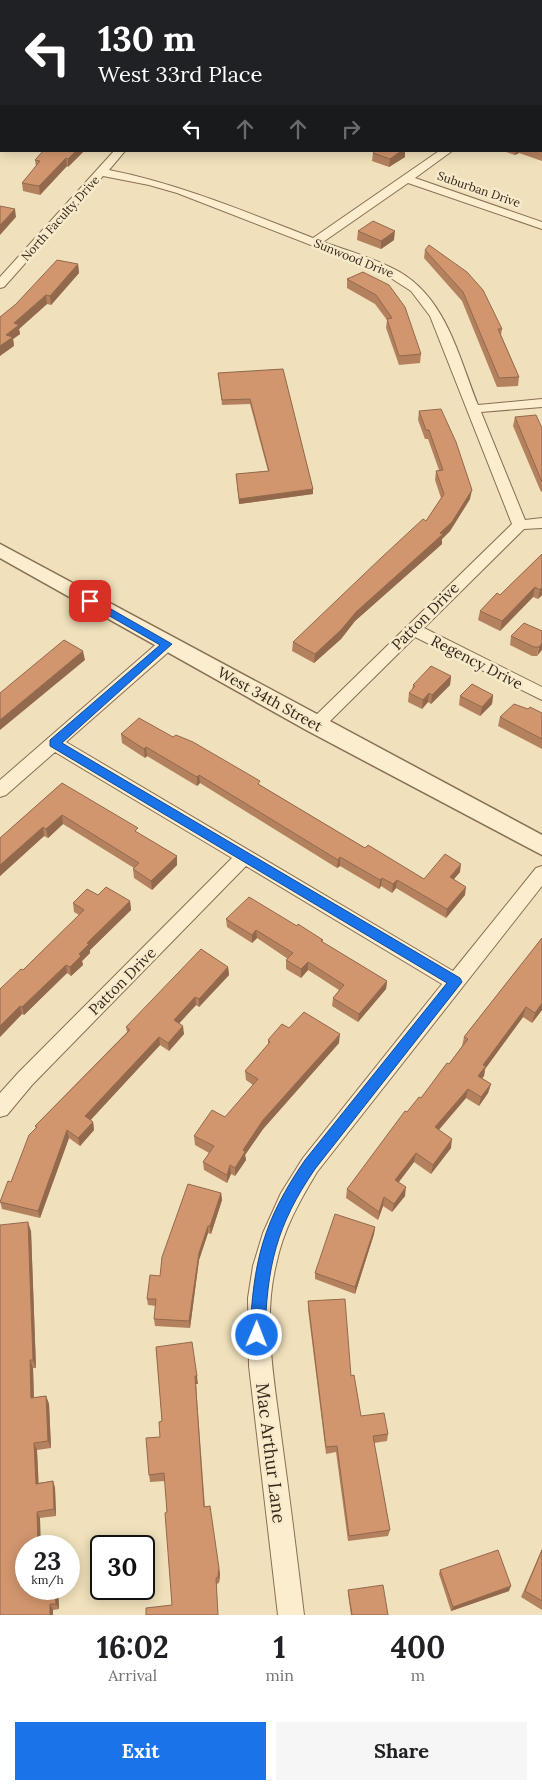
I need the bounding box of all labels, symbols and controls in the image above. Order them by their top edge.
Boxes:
text: 130 m [98,16,195,61]
icon: left [15,20,80,85]
text: West 33rd Place [98,60,262,88]
icon: left [178,115,206,143]
icon: ahead [231,115,259,143]
icon: ahead [284,115,312,143]
icon: right [337,115,365,143]
street label: Suburban Drive [436,168,523,210]
street label: North Faculty Drive [18,172,103,264]
street label: Sunwood Drive [312,235,397,281]
street label: Patton Drive [387,578,463,654]
pin [69,580,111,622]
icon: arrive [76,587,104,615]
street label: Regency Drive [428,631,526,693]
street label: West 34th Street [214,662,326,736]
street label: Patton Drive [84,943,160,1019]
position arrow [230,1308,282,1360]
street label: Mac Arthur Lane [251,1382,291,1525]
speed limit sign: 30 [90,1535,155,1600]
text: 23 [34,1545,61,1577]
text: km/h [31,1572,64,1587]
text: 16:02 [97,1628,169,1666]
text: 1 [274,1628,286,1666]
text: 400 [391,1628,445,1666]
text: Arrival [108,1665,157,1685]
text: min [265,1665,294,1685]
text: m [411,1665,425,1685]
button: Exit [15,1722,266,1780]
button: Share [276,1722,527,1780]

